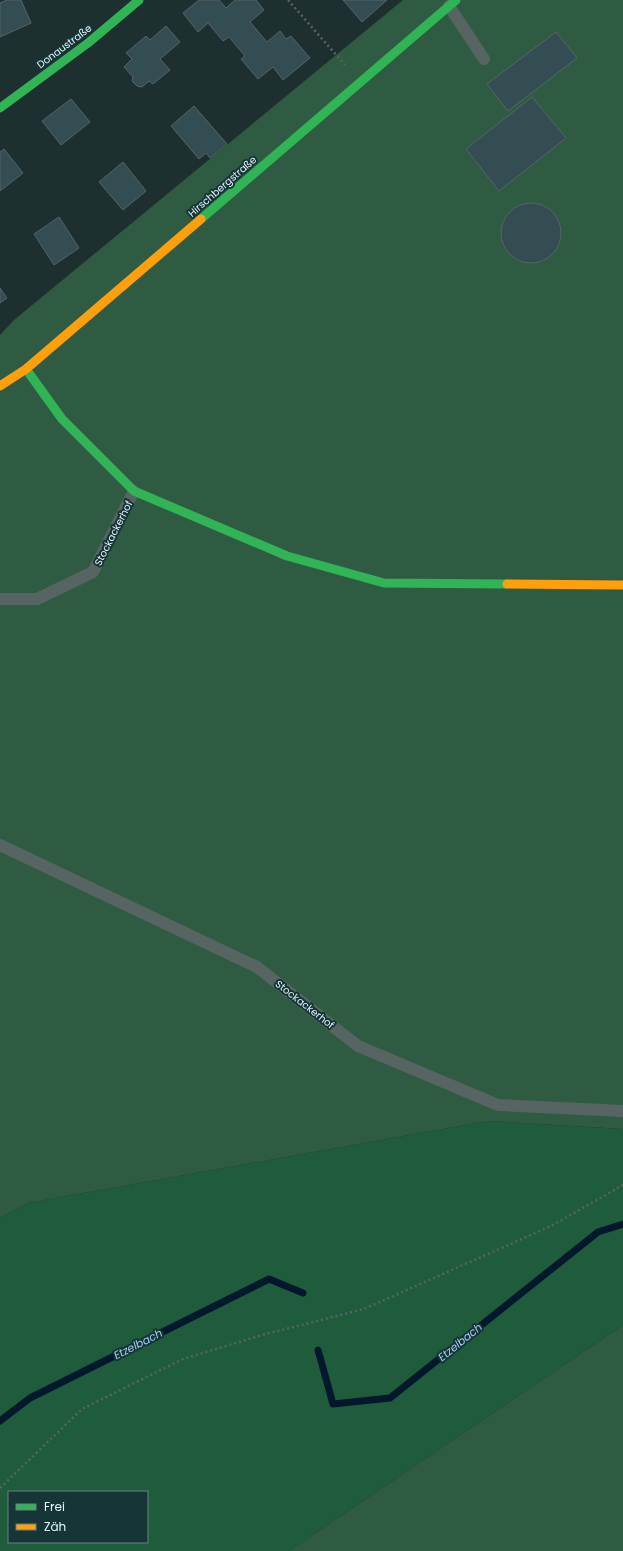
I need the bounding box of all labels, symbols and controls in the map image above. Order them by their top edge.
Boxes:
street label: Donaustraße [34,21,95,72]
street label: Hirschbergstraße [185,152,260,220]
street label: Stockackerhof [91,498,136,568]
street label: Stockackerhof [272,977,337,1032]
water label: Etzelbach [434,1319,486,1365]
water label: Etzelbach [111,1325,165,1363]
legend [8,1491,148,1543]
text: Frei [44,1498,65,1515]
text: Zäh [44,1518,66,1535]

